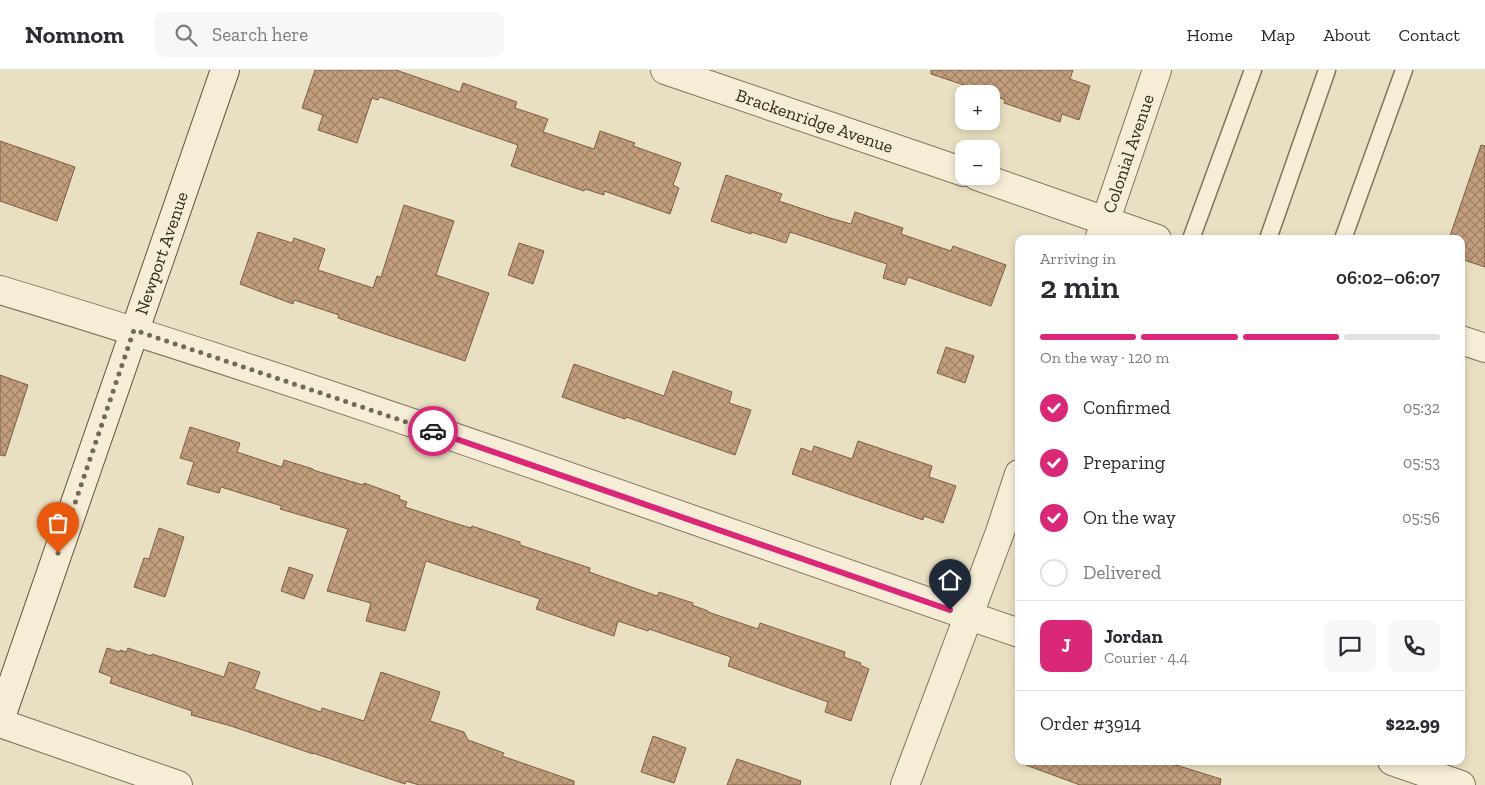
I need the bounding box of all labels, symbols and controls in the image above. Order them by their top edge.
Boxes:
search box [154,12,504,57]
text: Nomnom [25,20,124,49]
icon: search [172,21,200,49]
text: Search here [212,23,308,46]
text: Home [1186,24,1233,46]
text: Map [1261,24,1295,46]
text: About [1323,24,1370,46]
text: Contact [1398,24,1460,46]
street label: Brackenridge Avenue [733,84,896,158]
map controls [955,85,1000,185]
button: + [955,85,1000,130]
street label: Colonial Avenue [1098,91,1159,216]
button: − [955,140,1000,185]
street label: Newport Avenue [130,189,193,318]
text: Arriving in [1040,249,1116,268]
text: 06:02–06:07 [1336,266,1440,289]
text: 2 min [1040,268,1119,306]
text: On the way · 120 m [1040,348,1169,367]
icon: check [1040,394,1068,422]
text: Confirmed [1083,396,1170,419]
text: 05:32 [1403,398,1440,417]
courier [408,406,458,456]
icon: car [419,417,447,445]
icon: check [1040,449,1068,477]
text: Preparing [1083,451,1165,474]
text: 05:53 [1403,453,1440,472]
pin [37,502,79,553]
icon: check [1040,504,1068,532]
text: On the way [1083,506,1176,529]
text: 05:56 [1402,508,1440,527]
icon: bag [44,509,72,537]
pin [929,559,971,610]
text: Delivered [1083,561,1161,584]
icon: home [936,566,964,594]
button: chat [1324,620,1376,672]
button: phone [1388,620,1440,672]
text: Jordan [1104,625,1163,648]
text: J [1061,634,1071,657]
text: Courier · 4.4 [1104,648,1188,667]
text: Order #3914 [1040,712,1141,735]
text: $22.99 [1386,712,1440,735]

